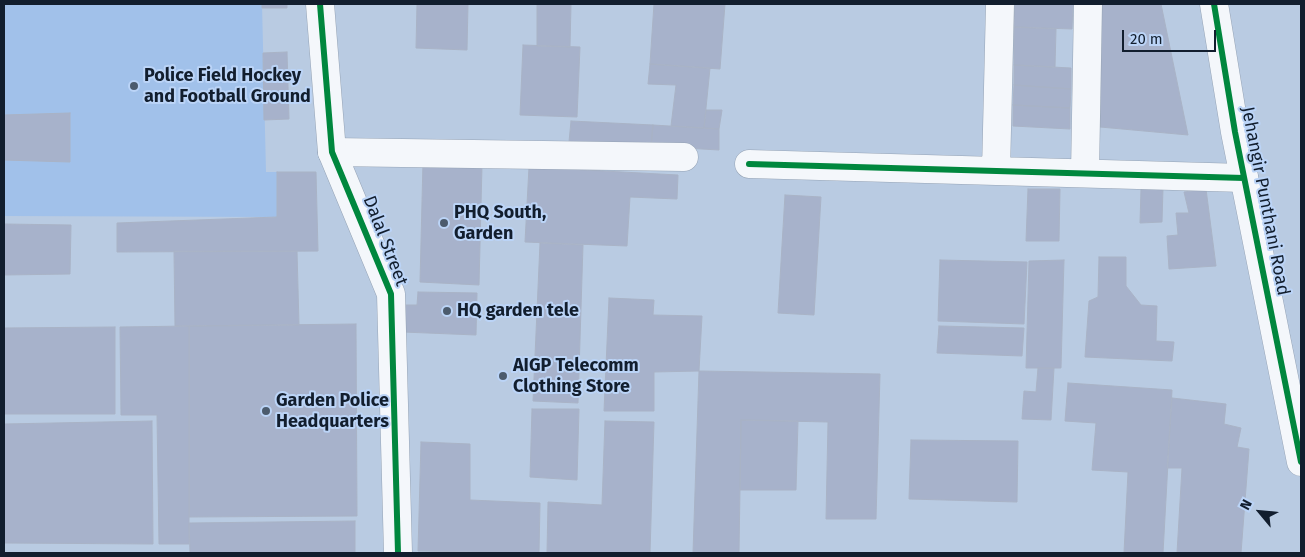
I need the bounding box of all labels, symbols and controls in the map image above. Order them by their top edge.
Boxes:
scale bar [1125,20,1219,52]
text: 20 m [1130,30,1163,48]
place label: Police Field Hockey and Football Ground [144,65,311,108]
marker: Police Field Hockey and Football Ground [128,80,140,92]
street label: Jehangir Punthani Road [1236,105,1294,297]
street label: Dalal Street [358,193,412,289]
place label: PHQ South, Garden [454,202,546,244]
marker: PHQ South, Garden [438,217,450,229]
place label: HQ garden tele [457,300,579,322]
marker: HQ garden tele [441,305,453,317]
place label: AIGP Telecomm Clothing Store [513,355,639,398]
marker: AIGP Telecomm Clothing Store [497,370,509,382]
place label: Garden Police Headquarters [276,390,389,432]
marker: Garden Police Headquarters [260,405,272,417]
north arrow [1235,487,1285,537]
text: N [1237,497,1256,513]

